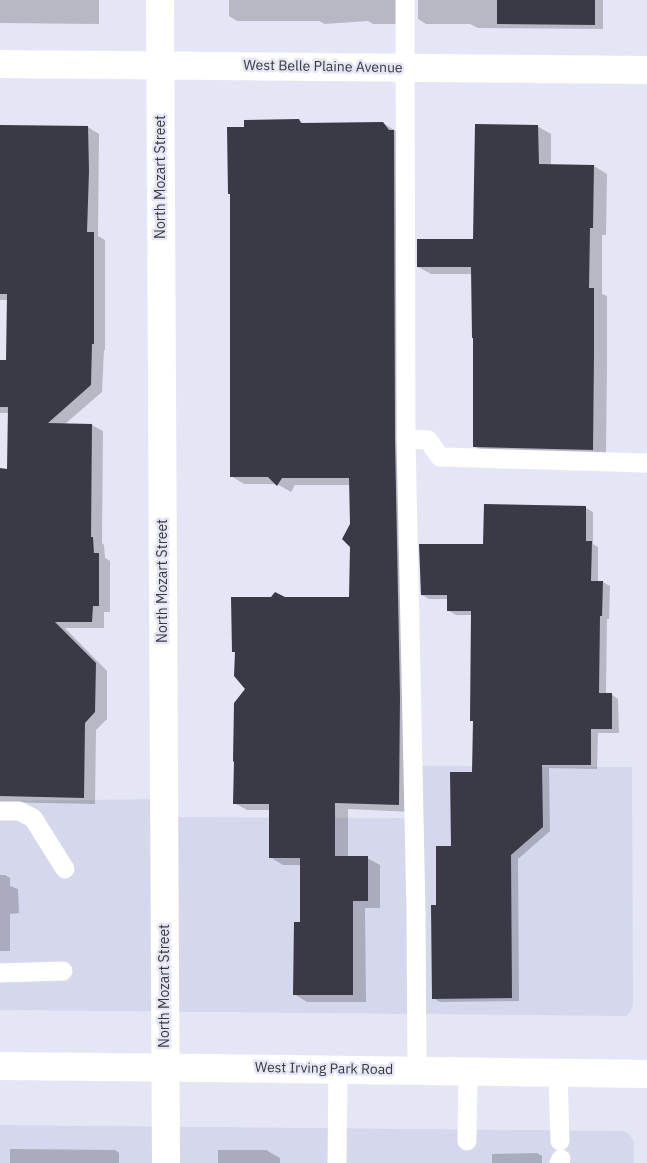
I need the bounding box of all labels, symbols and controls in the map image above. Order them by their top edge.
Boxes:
street label: West Belle Plaine Avenue [243,57,403,77]
street label: North Mozart Street [153,115,169,239]
street label: North Mozart Street [155,519,171,643]
street label: North Mozart Street [157,924,173,1048]
street label: West Irving Park Road [255,1059,393,1079]

